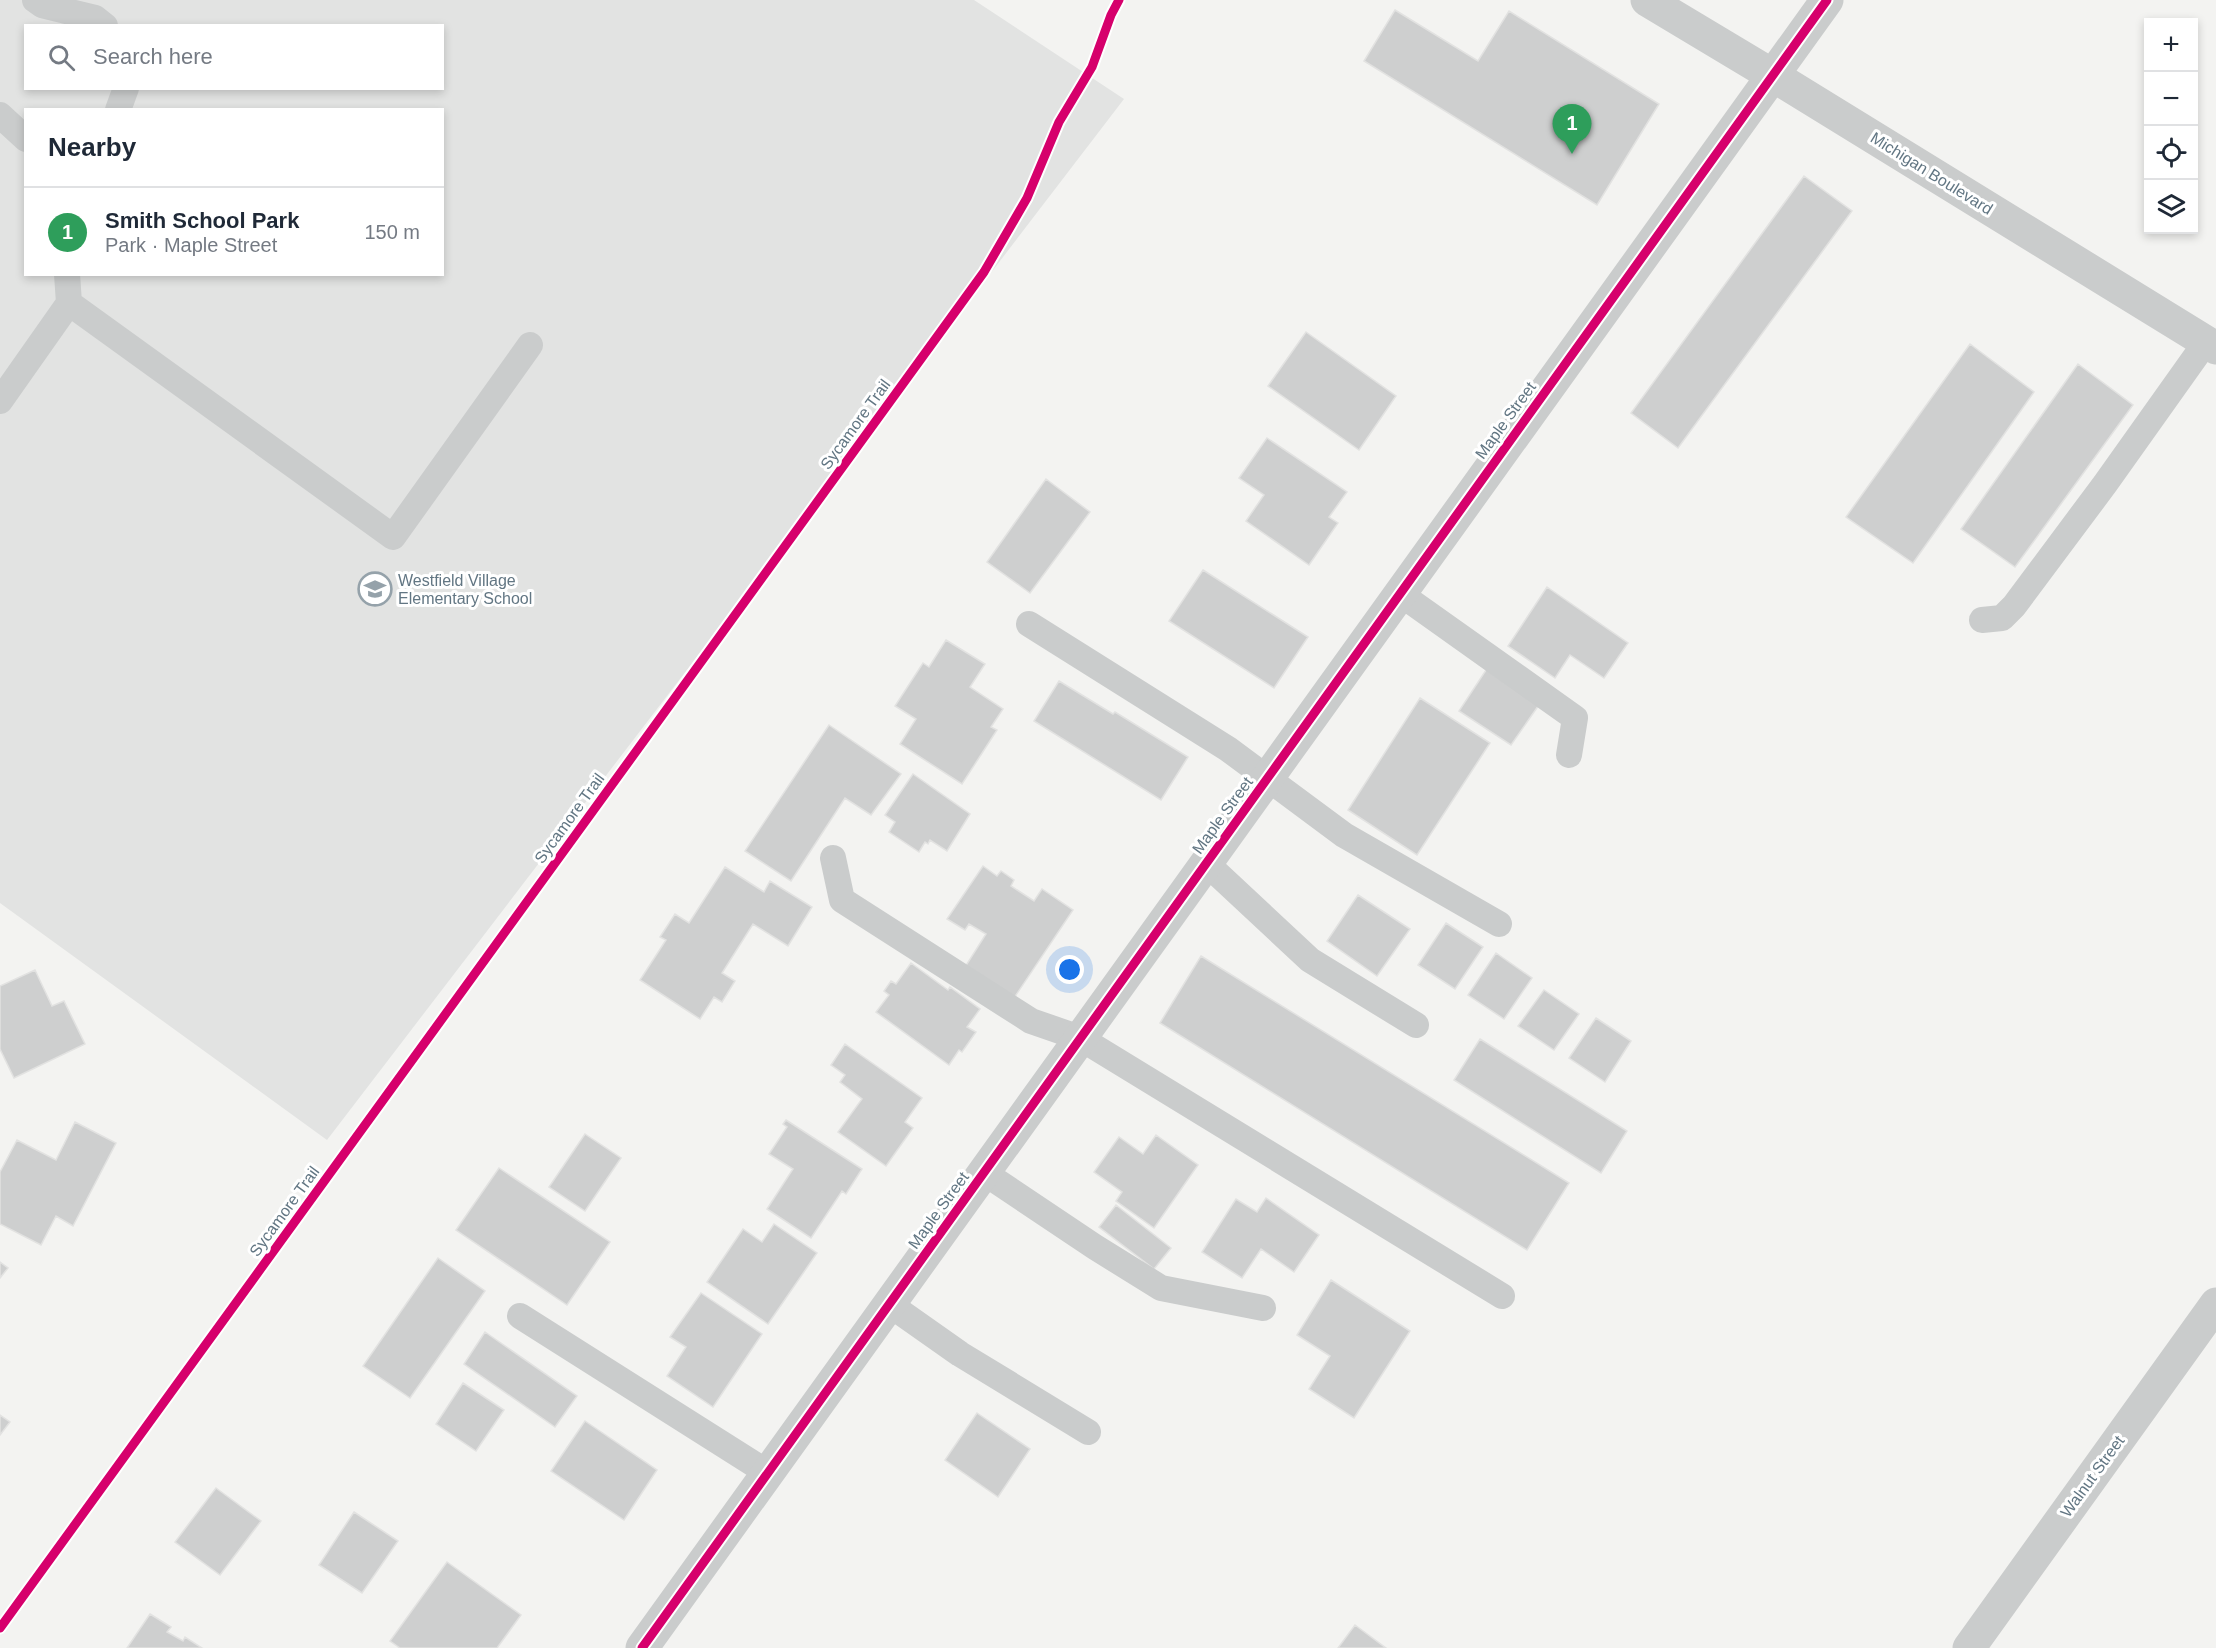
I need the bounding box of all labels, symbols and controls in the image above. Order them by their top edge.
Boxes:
map controls [2144,18,2198,234]
button: + [2144,18,2198,72]
search box [24,24,444,90]
icon: search [45,41,78,74]
text: Search here [93,44,213,69]
button: − [2144,72,2198,126]
pin: 1 [1552,104,1592,154]
button: locate [2144,126,2198,180]
street label: Michigan Boulevard [1868,129,1996,218]
text: Nearby [48,132,136,162]
button: layers [2144,180,2198,234]
text: Smith School Park [105,208,299,233]
text: 1 [62,221,73,243]
text: 150 m [364,221,420,243]
text: Park · Maple Street [105,234,277,256]
street label: Sycamore Trail [817,376,894,472]
street label: Maple Street [1472,378,1539,462]
school or university icon: Westfield Village Elementary School [357,571,393,607]
place label: Westfield Village Elementary School [398,572,532,607]
street label: Sycamore Trail [531,770,608,866]
street label: Maple Street [1189,773,1256,857]
your location [1055,955,1084,984]
street label: Sycamore Trail [246,1163,323,1259]
street label: Maple Street [905,1168,972,1252]
street label: Walnut Street [2057,1432,2128,1520]

